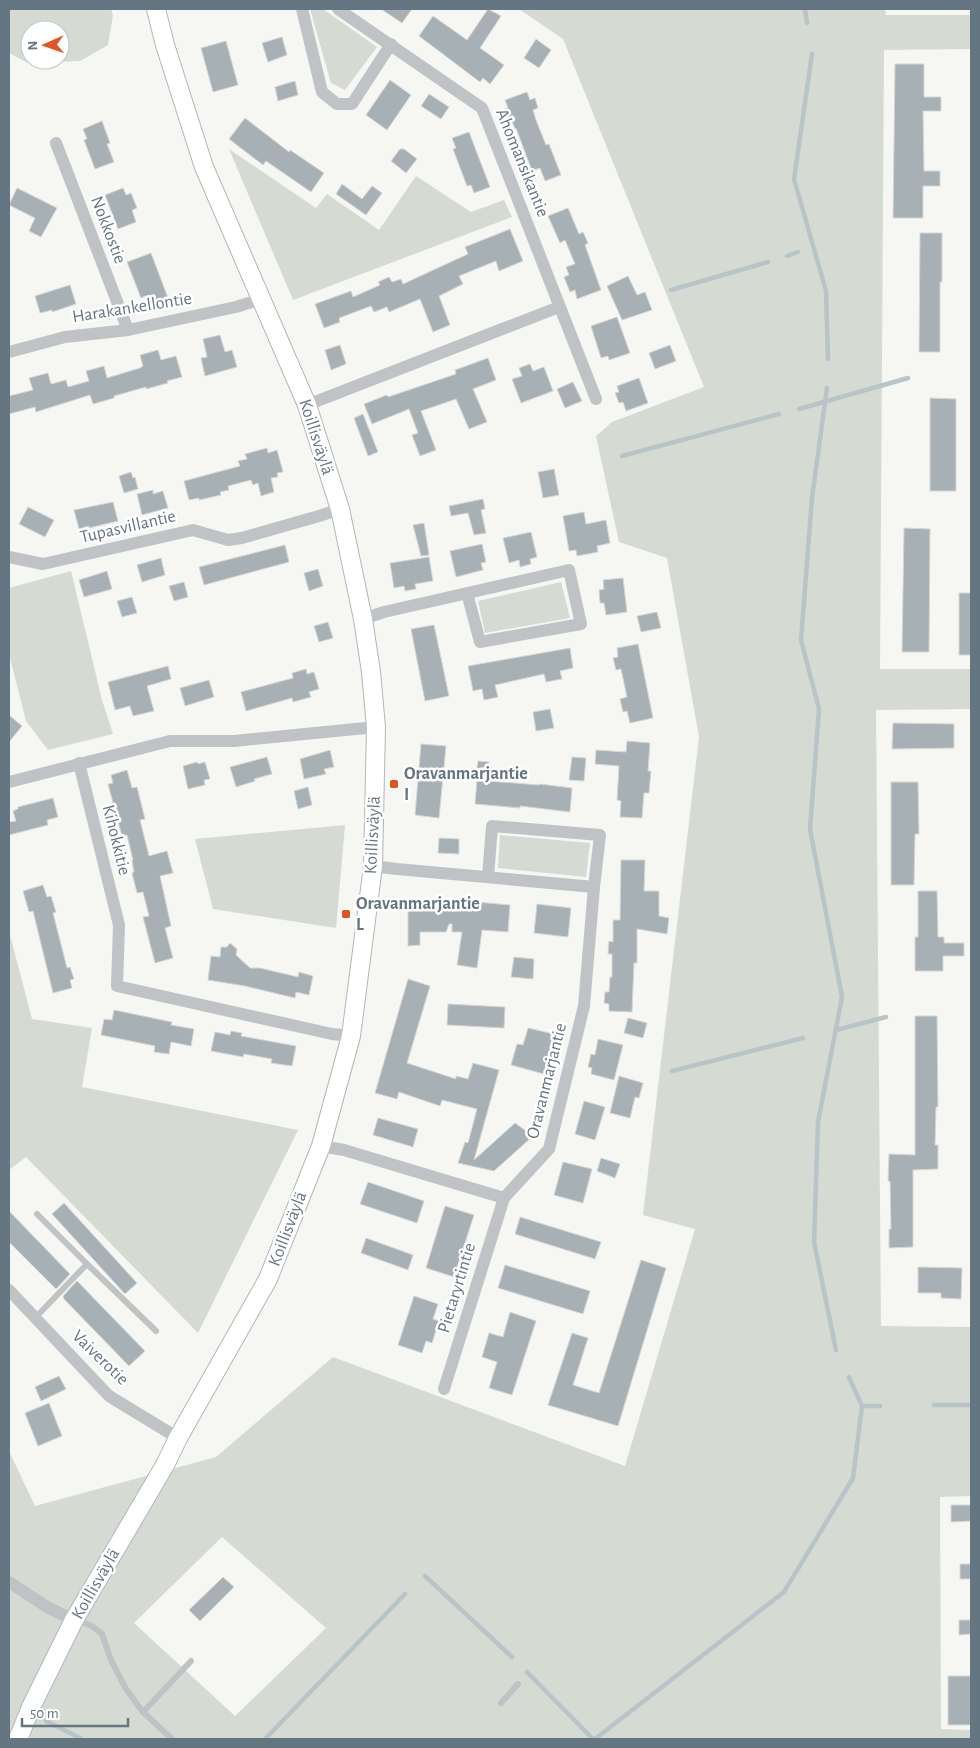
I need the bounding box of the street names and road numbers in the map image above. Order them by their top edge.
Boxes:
street label: Ahomansikantie [492,106,552,220]
street label: Nokkostie [87,194,129,266]
street label: Harakankellontie [71,290,193,326]
street label: Koillisväylä [295,397,337,477]
street label: Tupasvillantie [78,507,178,547]
street label: Koillisväylä [362,795,384,875]
street label: Kihokkitie [99,803,133,877]
street label: Oravanmarjantie [524,1021,570,1141]
street label: Koillisväylä [266,1189,310,1269]
street label: Pietaryrtintie [435,1241,479,1335]
street label: Vaiverotie [68,1327,132,1389]
street label: Koillisväylä [69,1546,123,1622]

